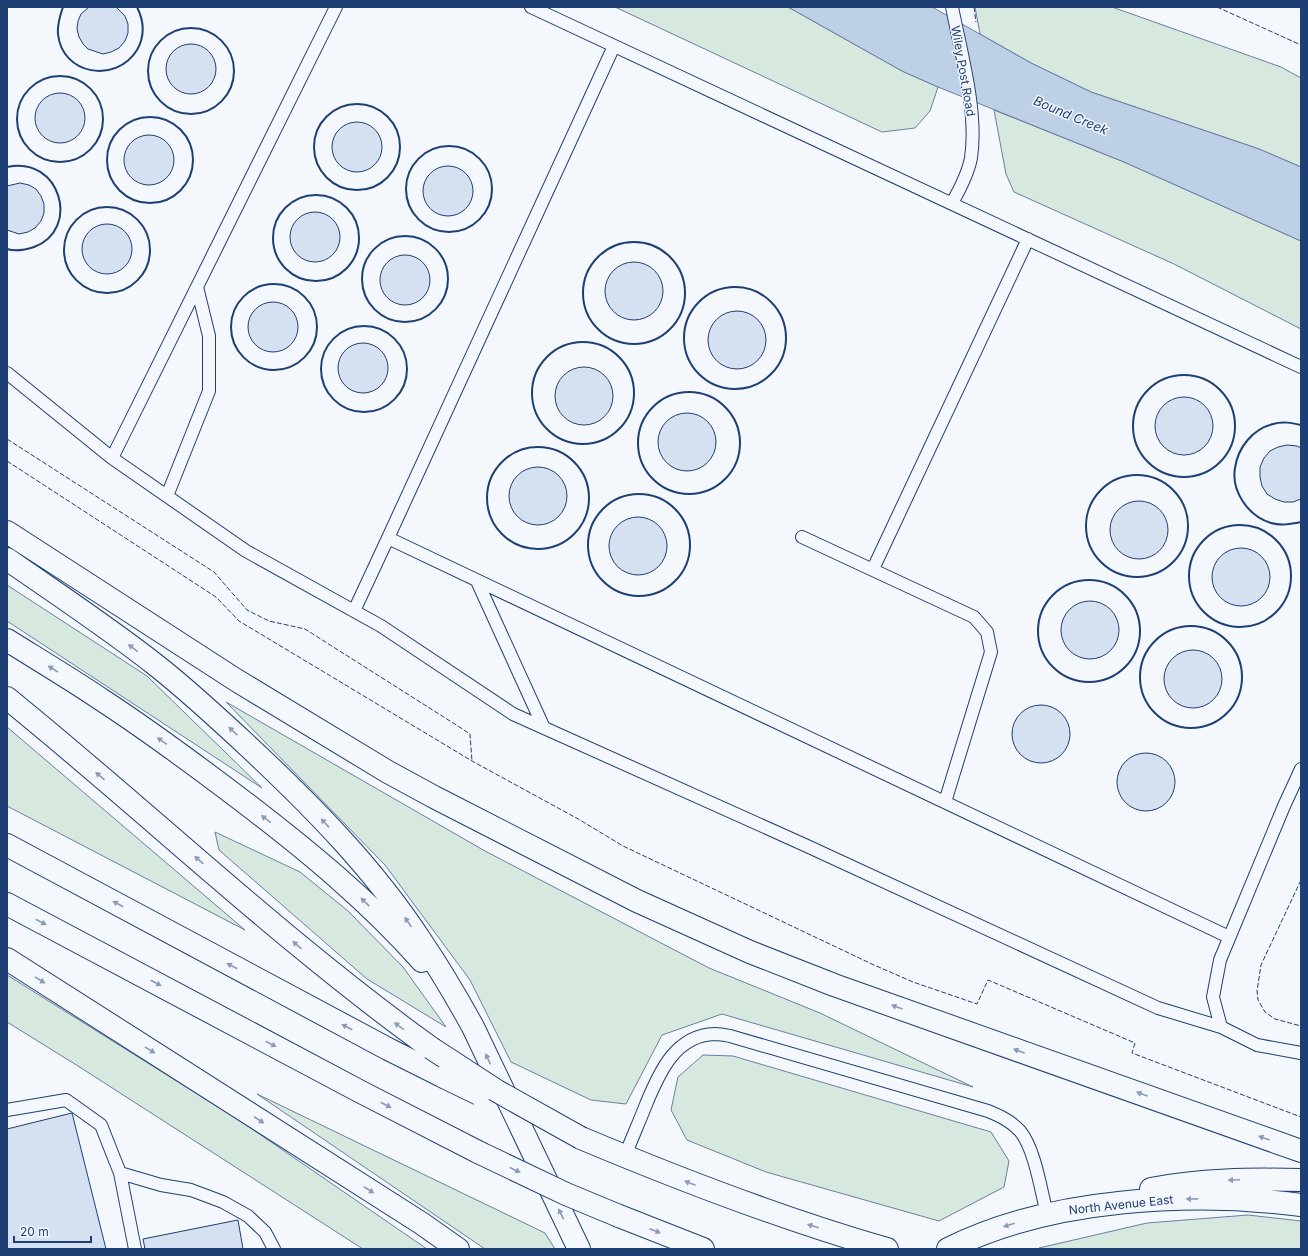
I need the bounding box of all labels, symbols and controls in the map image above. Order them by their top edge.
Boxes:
street label: Wiley Post Road [948,24,979,117]
water label: Bound Creek [1031,92,1112,138]
one-way arrow [128,644,139,652]
one-way arrow [48,665,59,672]
one-way arrow [227,727,238,736]
one-way arrow [156,737,167,745]
one-way arrow [94,771,105,780]
one-way arrow [260,815,271,823]
one-way arrow [321,817,330,828]
one-way arrow [193,856,204,865]
one-way arrow [360,898,370,907]
one-way arrow [112,901,124,908]
one-way arrow [404,917,413,928]
one-way arrow [36,919,47,926]
one-way arrow [292,940,303,949]
one-way arrow [226,962,238,969]
one-way arrow [35,976,45,984]
one-way arrow [151,980,162,986]
one-way arrow [890,1004,902,1010]
one-way arrow [394,1022,404,1030]
one-way arrow [341,1024,353,1030]
one-way arrow [265,1041,277,1048]
one-way arrow [145,1046,155,1054]
one-way arrow [1013,1047,1025,1053]
one-way arrow [485,1053,491,1064]
one-way arrow [1135,1091,1147,1097]
one-way arrow [380,1102,392,1109]
one-way arrow [254,1116,264,1124]
one-way arrow [1258,1135,1270,1141]
one-way arrow [510,1167,521,1173]
one-way arrow [1227,1177,1240,1183]
one-way arrow [684,1179,696,1185]
one-way arrow [364,1186,374,1194]
street label: North Avenue East [1068,1192,1174,1217]
one-way arrow [1186,1196,1198,1203]
one-way arrow [558,1208,564,1220]
scale bar [14,1218,91,1244]
one-way arrow [1003,1222,1015,1228]
one-way arrow [806,1223,818,1229]
text: 20 m [20,1224,49,1239]
one-way arrow [649,1228,661,1234]

